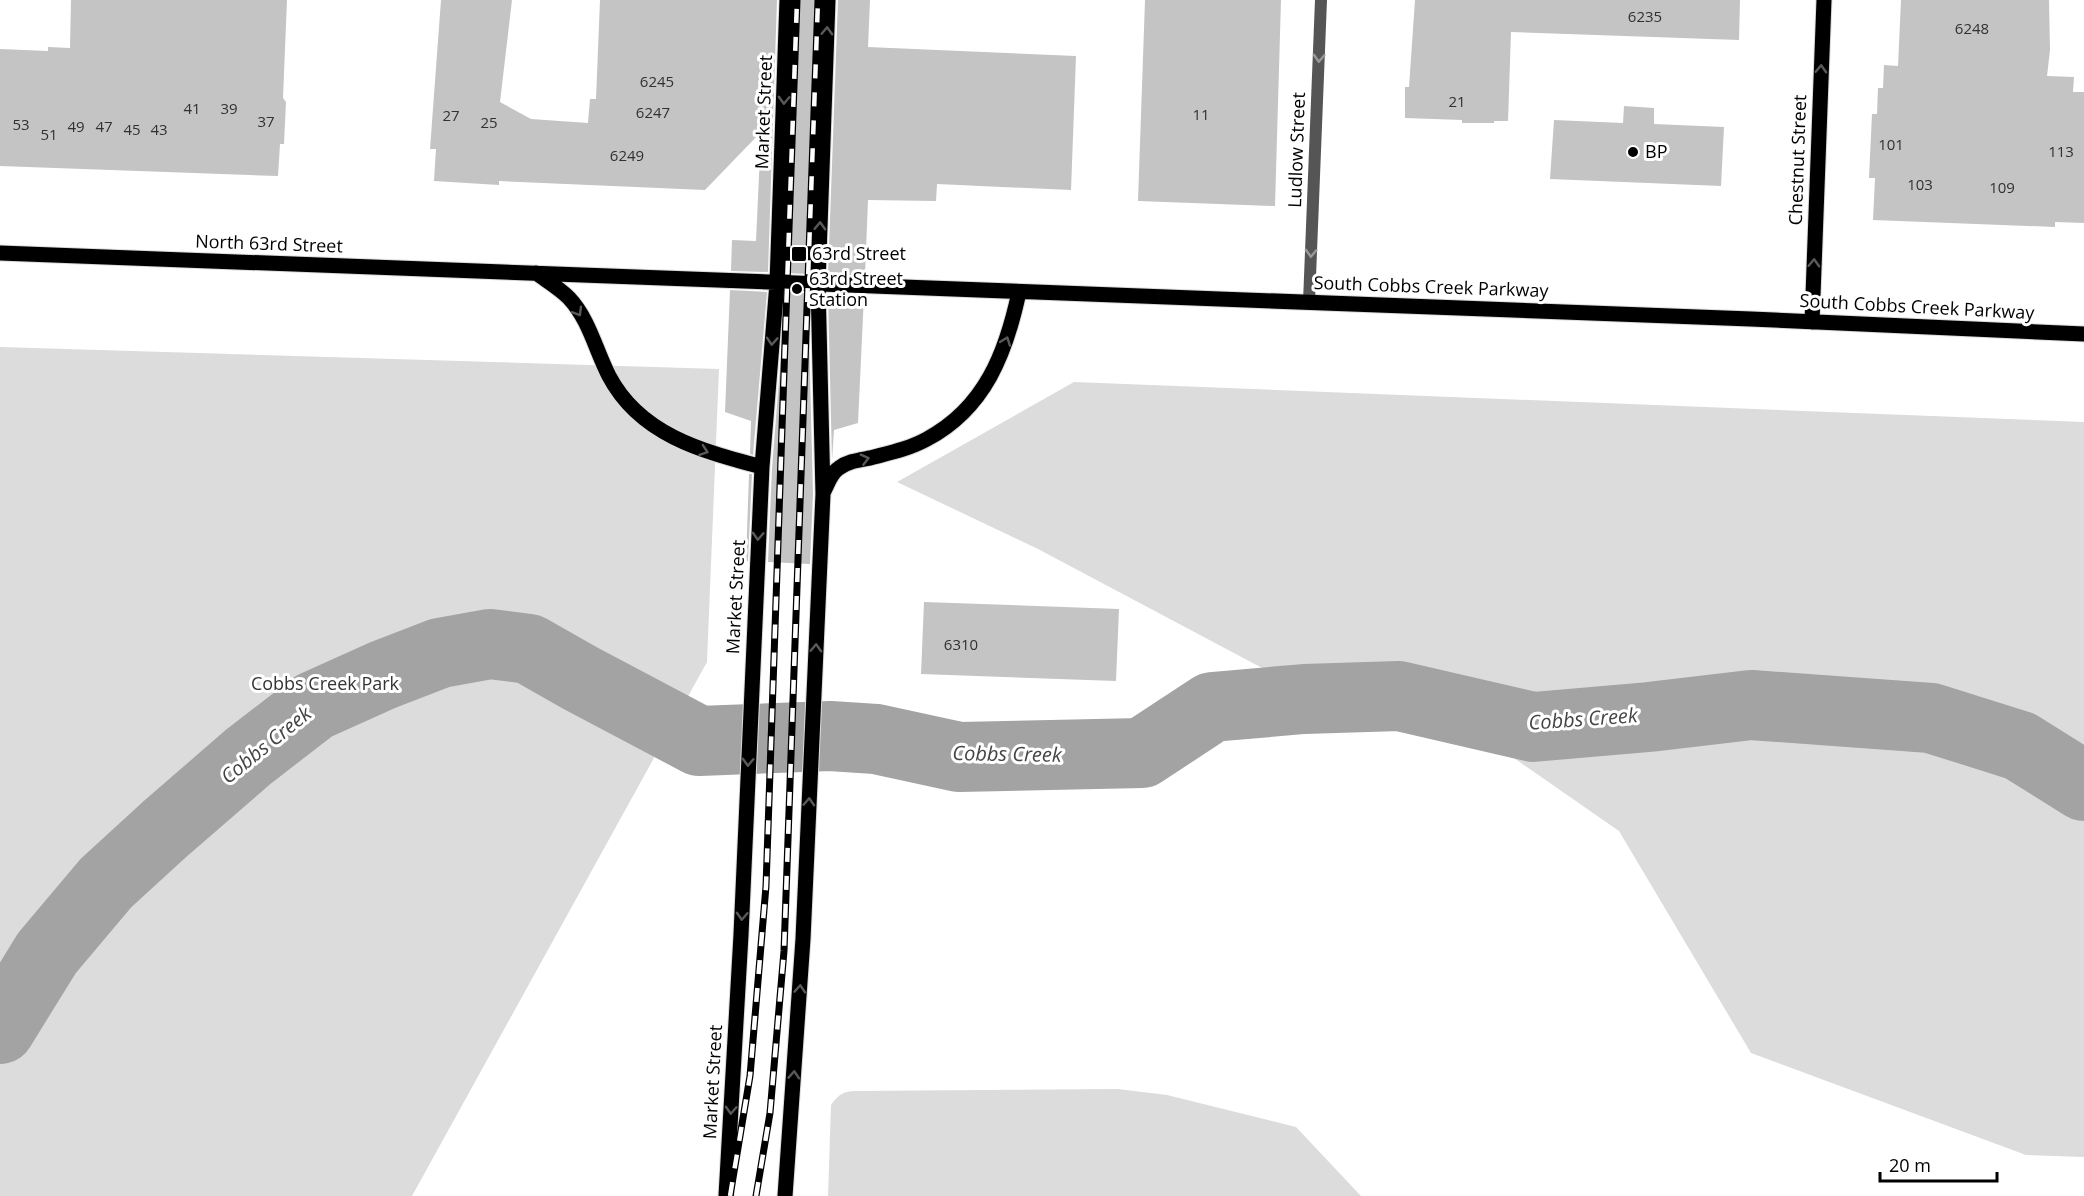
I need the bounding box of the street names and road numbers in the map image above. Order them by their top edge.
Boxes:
street label: Market Street [749,54,777,170]
street label: Ludlow Street [1282,92,1310,208]
street label: Chestnut Street [1783,94,1811,226]
street label: North 63rd Street [195,228,343,258]
street label: South Cobbs Creek Parkway [1313,270,1550,302]
street label: South Cobbs Creek Parkway [1799,288,2036,324]
street label: Market Street [720,539,750,655]
street label: Market Street [697,1024,727,1140]

